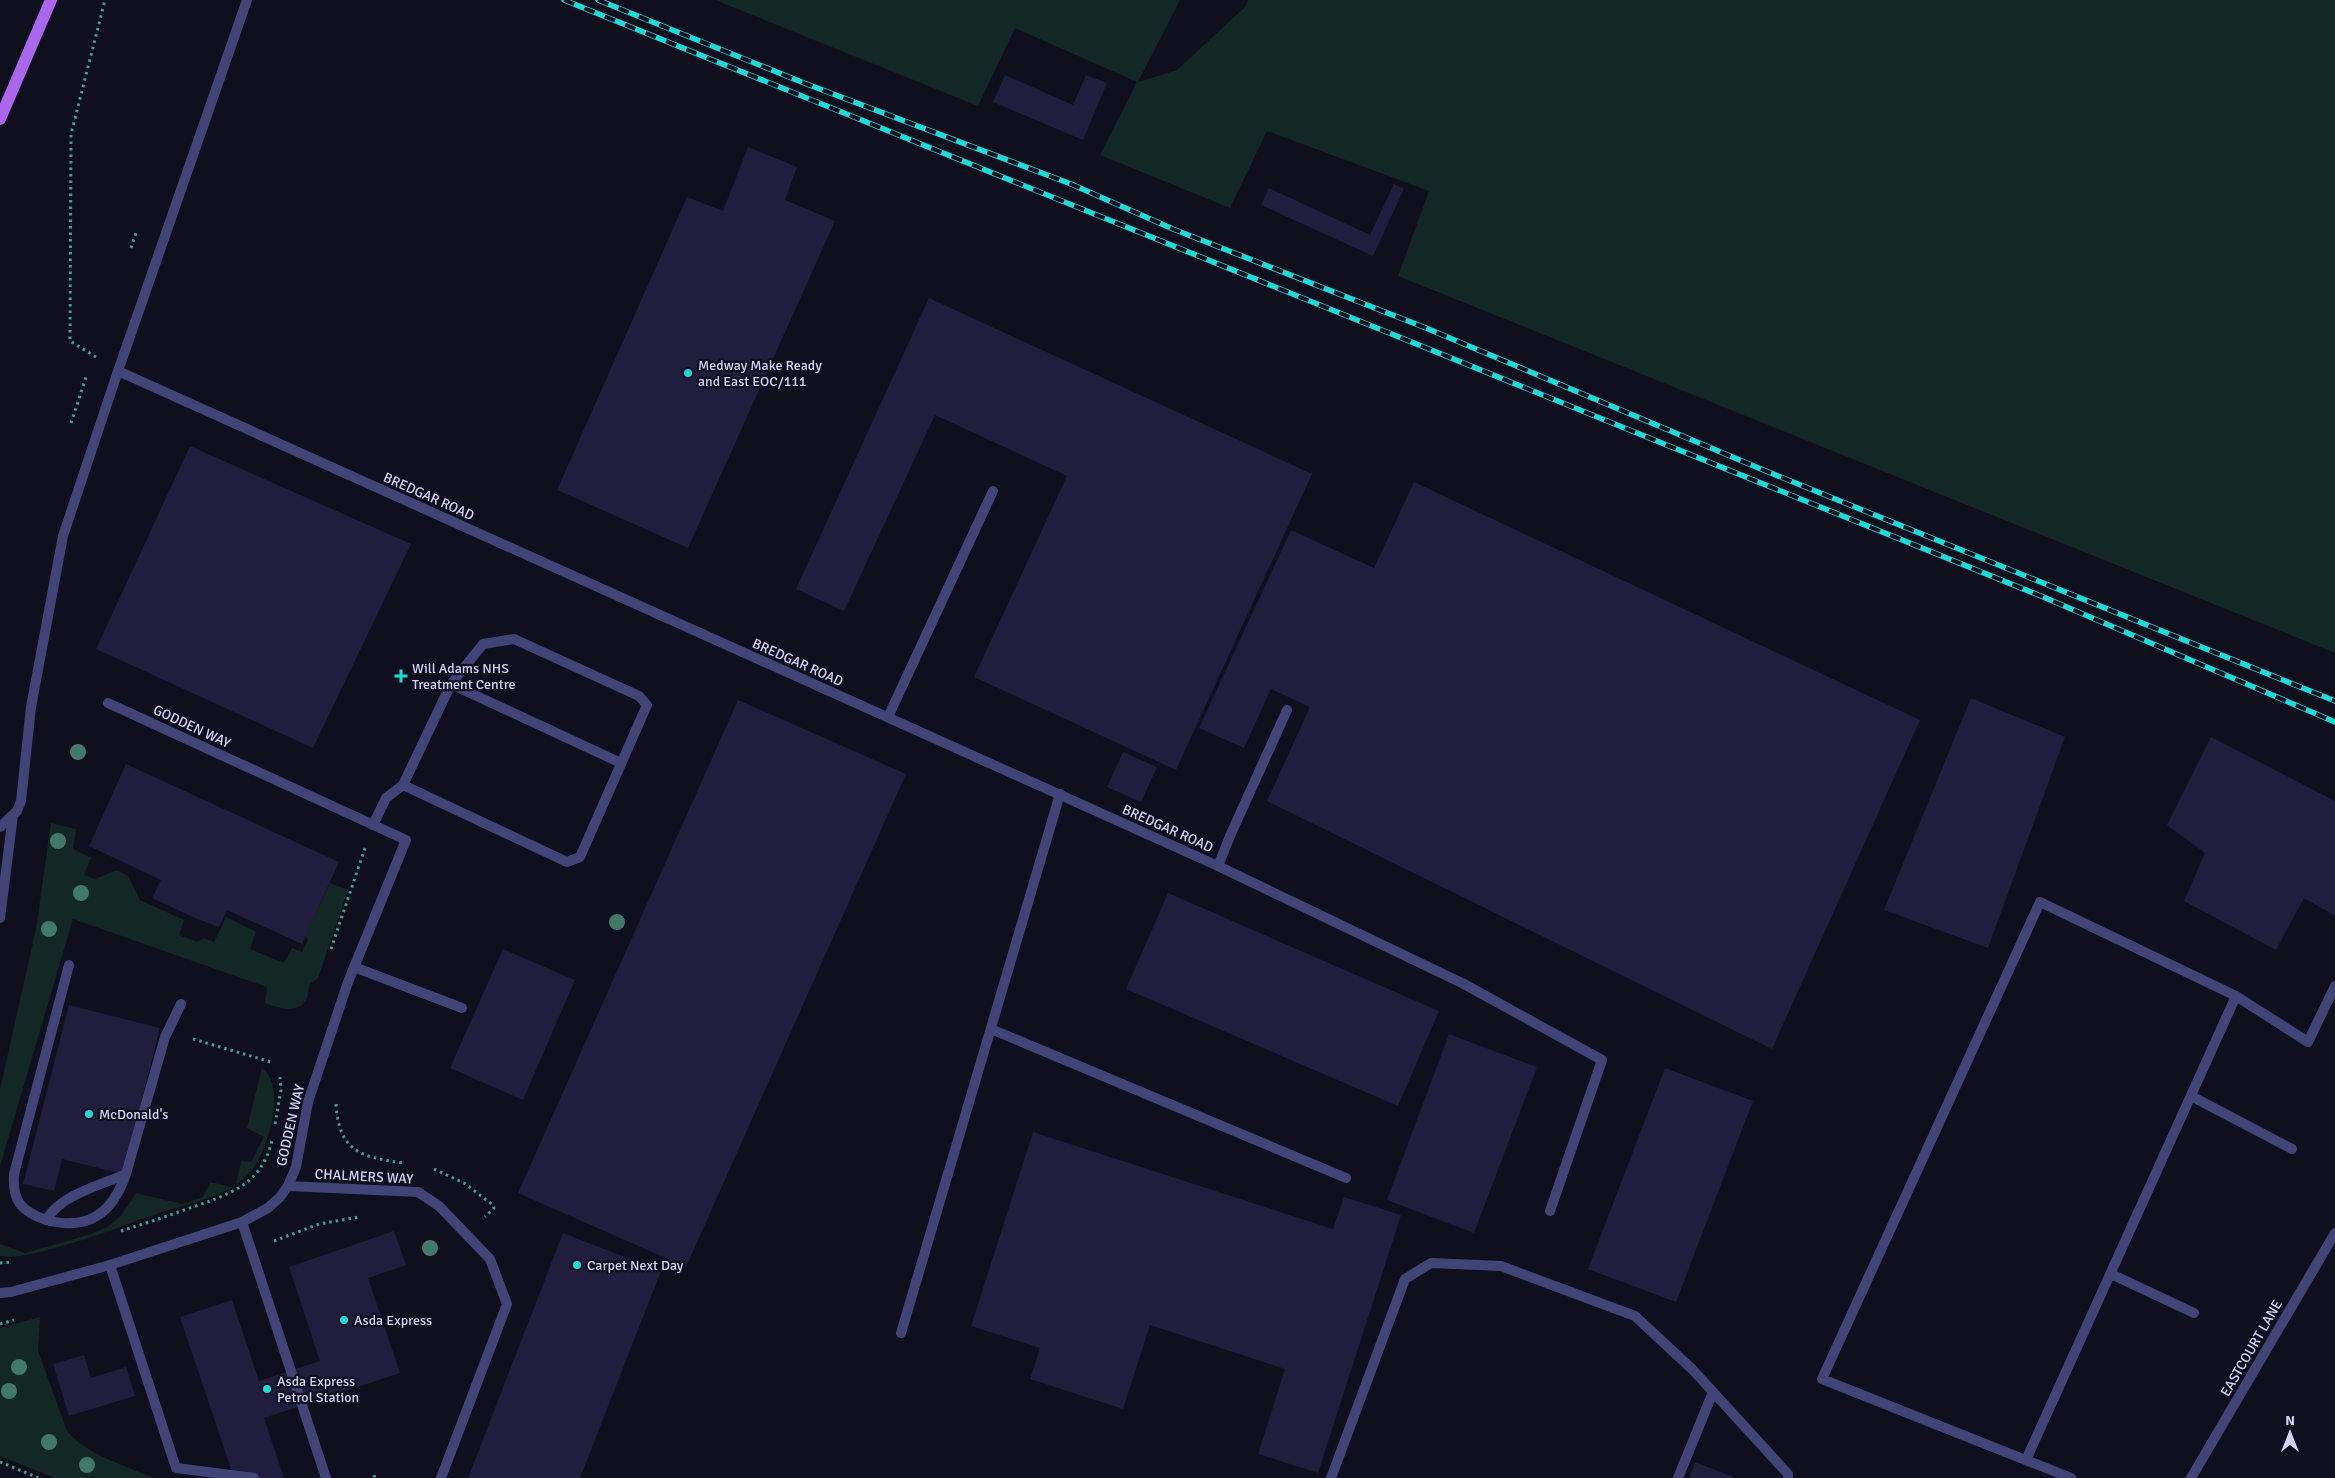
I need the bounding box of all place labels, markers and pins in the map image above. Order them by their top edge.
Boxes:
place label: Medway Make Ready and East EOC/111 [698,357,822,390]
marker: Medway Make Ready and East EOC/111 [682,367,694,379]
place label: Will Adams NHS Treatment Centre [412,660,516,693]
marker: Will Adams NHS Treatment Centre [394,669,408,683]
place label: McDonald's [99,1106,168,1123]
marker: McDonald's [83,1108,95,1120]
place label: Carpet Next Day [587,1257,684,1274]
marker: Carpet Next Day [571,1259,583,1271]
place label: Asda Express [354,1312,432,1329]
marker: Asda Express [338,1314,350,1326]
place label: Asda Express Petrol Station [277,1373,359,1406]
marker: Asda Express Petrol Station [261,1383,273,1395]

